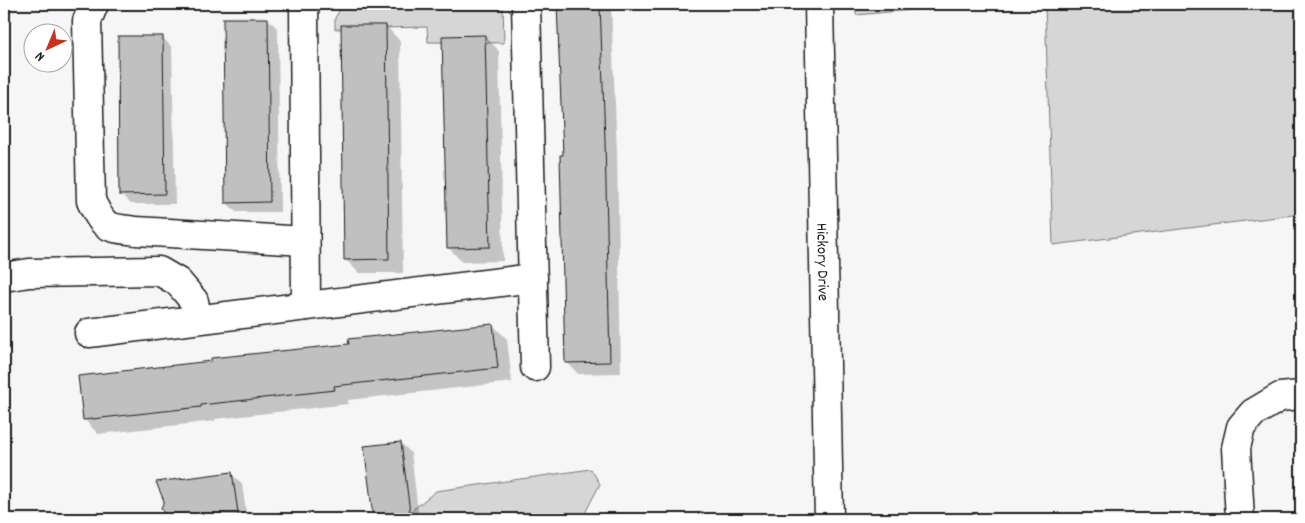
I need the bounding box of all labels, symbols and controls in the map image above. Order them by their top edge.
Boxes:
north arrow [22,22,72,72]
text: N [31,46,50,66]
street label: Hickory Drive [809,223,834,301]

